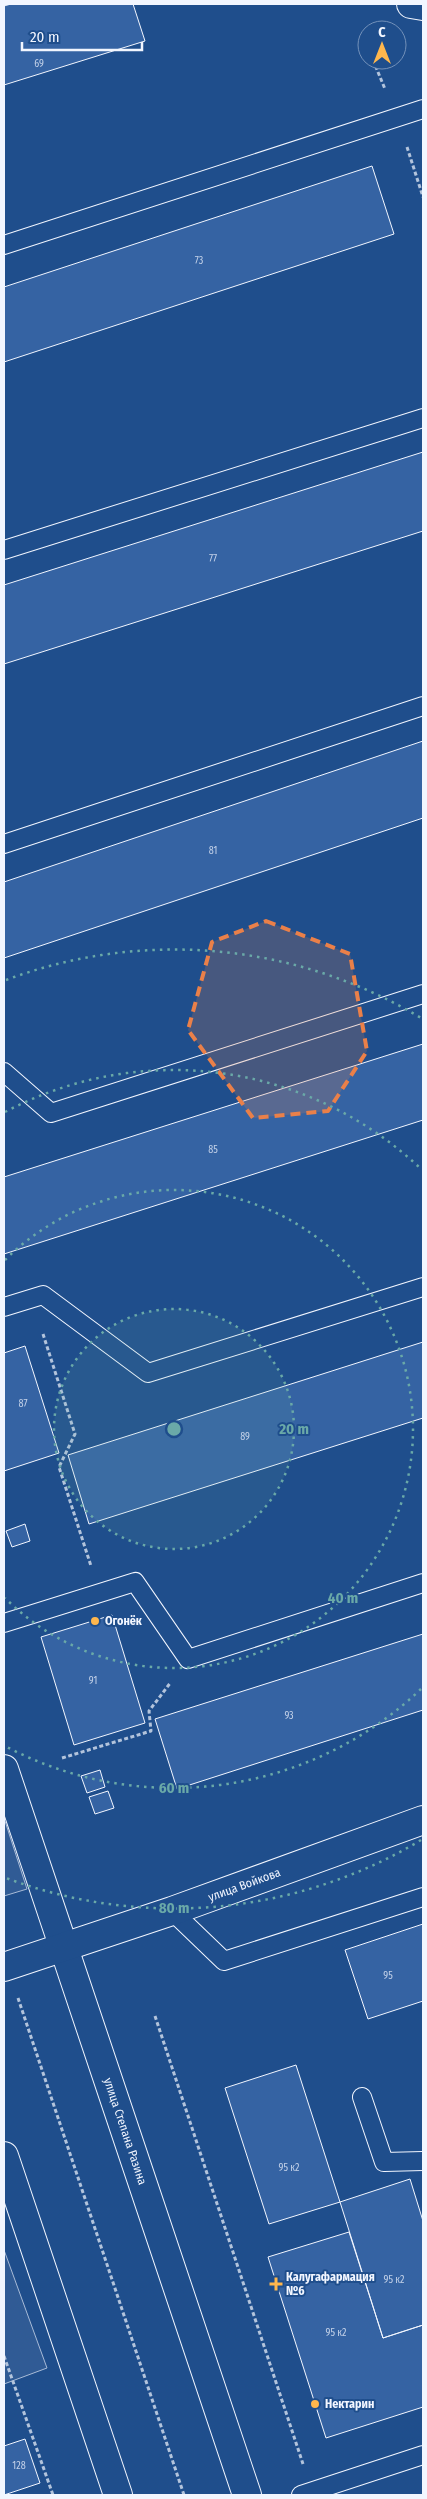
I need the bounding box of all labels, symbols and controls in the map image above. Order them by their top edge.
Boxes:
scale bar [22,20,142,52]
north arrow [357,20,407,70]
text: С [378,24,386,41]
text: 20 m [30,28,60,46]
house number: 69 [34,58,44,70]
house number: 73 [195,255,204,267]
house number: 77 [209,553,217,565]
house number: 81 [209,845,217,857]
house number: 85 [208,1144,218,1156]
house number: 87 [19,1398,27,1410]
centre of rings [165,1420,183,1438]
text: 20 m [278,1420,309,1438]
house number: 89 [240,1431,250,1443]
text: 40 m [328,1589,358,1607]
place label: Огонёк [105,1614,143,1628]
marker: Огонёк [89,1615,101,1627]
house number: 91 [89,1675,97,1687]
house number: 93 [284,1710,294,1722]
text: 60 m [159,1779,189,1797]
street label: улица Войкова [206,1865,282,1904]
text: 80 m [159,1899,189,1917]
house number: 95 [383,1970,393,1982]
street label: улица Степана Разина [101,2076,150,2187]
house number: 95 к2 [279,2162,300,2174]
place label: Калугафармация №6 [286,2270,375,2298]
house number: 95 к2 [384,2274,405,2286]
marker: Калугафармация №6 [270,2278,282,2290]
house number: 95 к2 [326,2327,347,2339]
place label: Нектарин [325,2397,374,2411]
marker: Нектарин [309,2398,321,2410]
house number: 128 [12,2460,26,2472]

